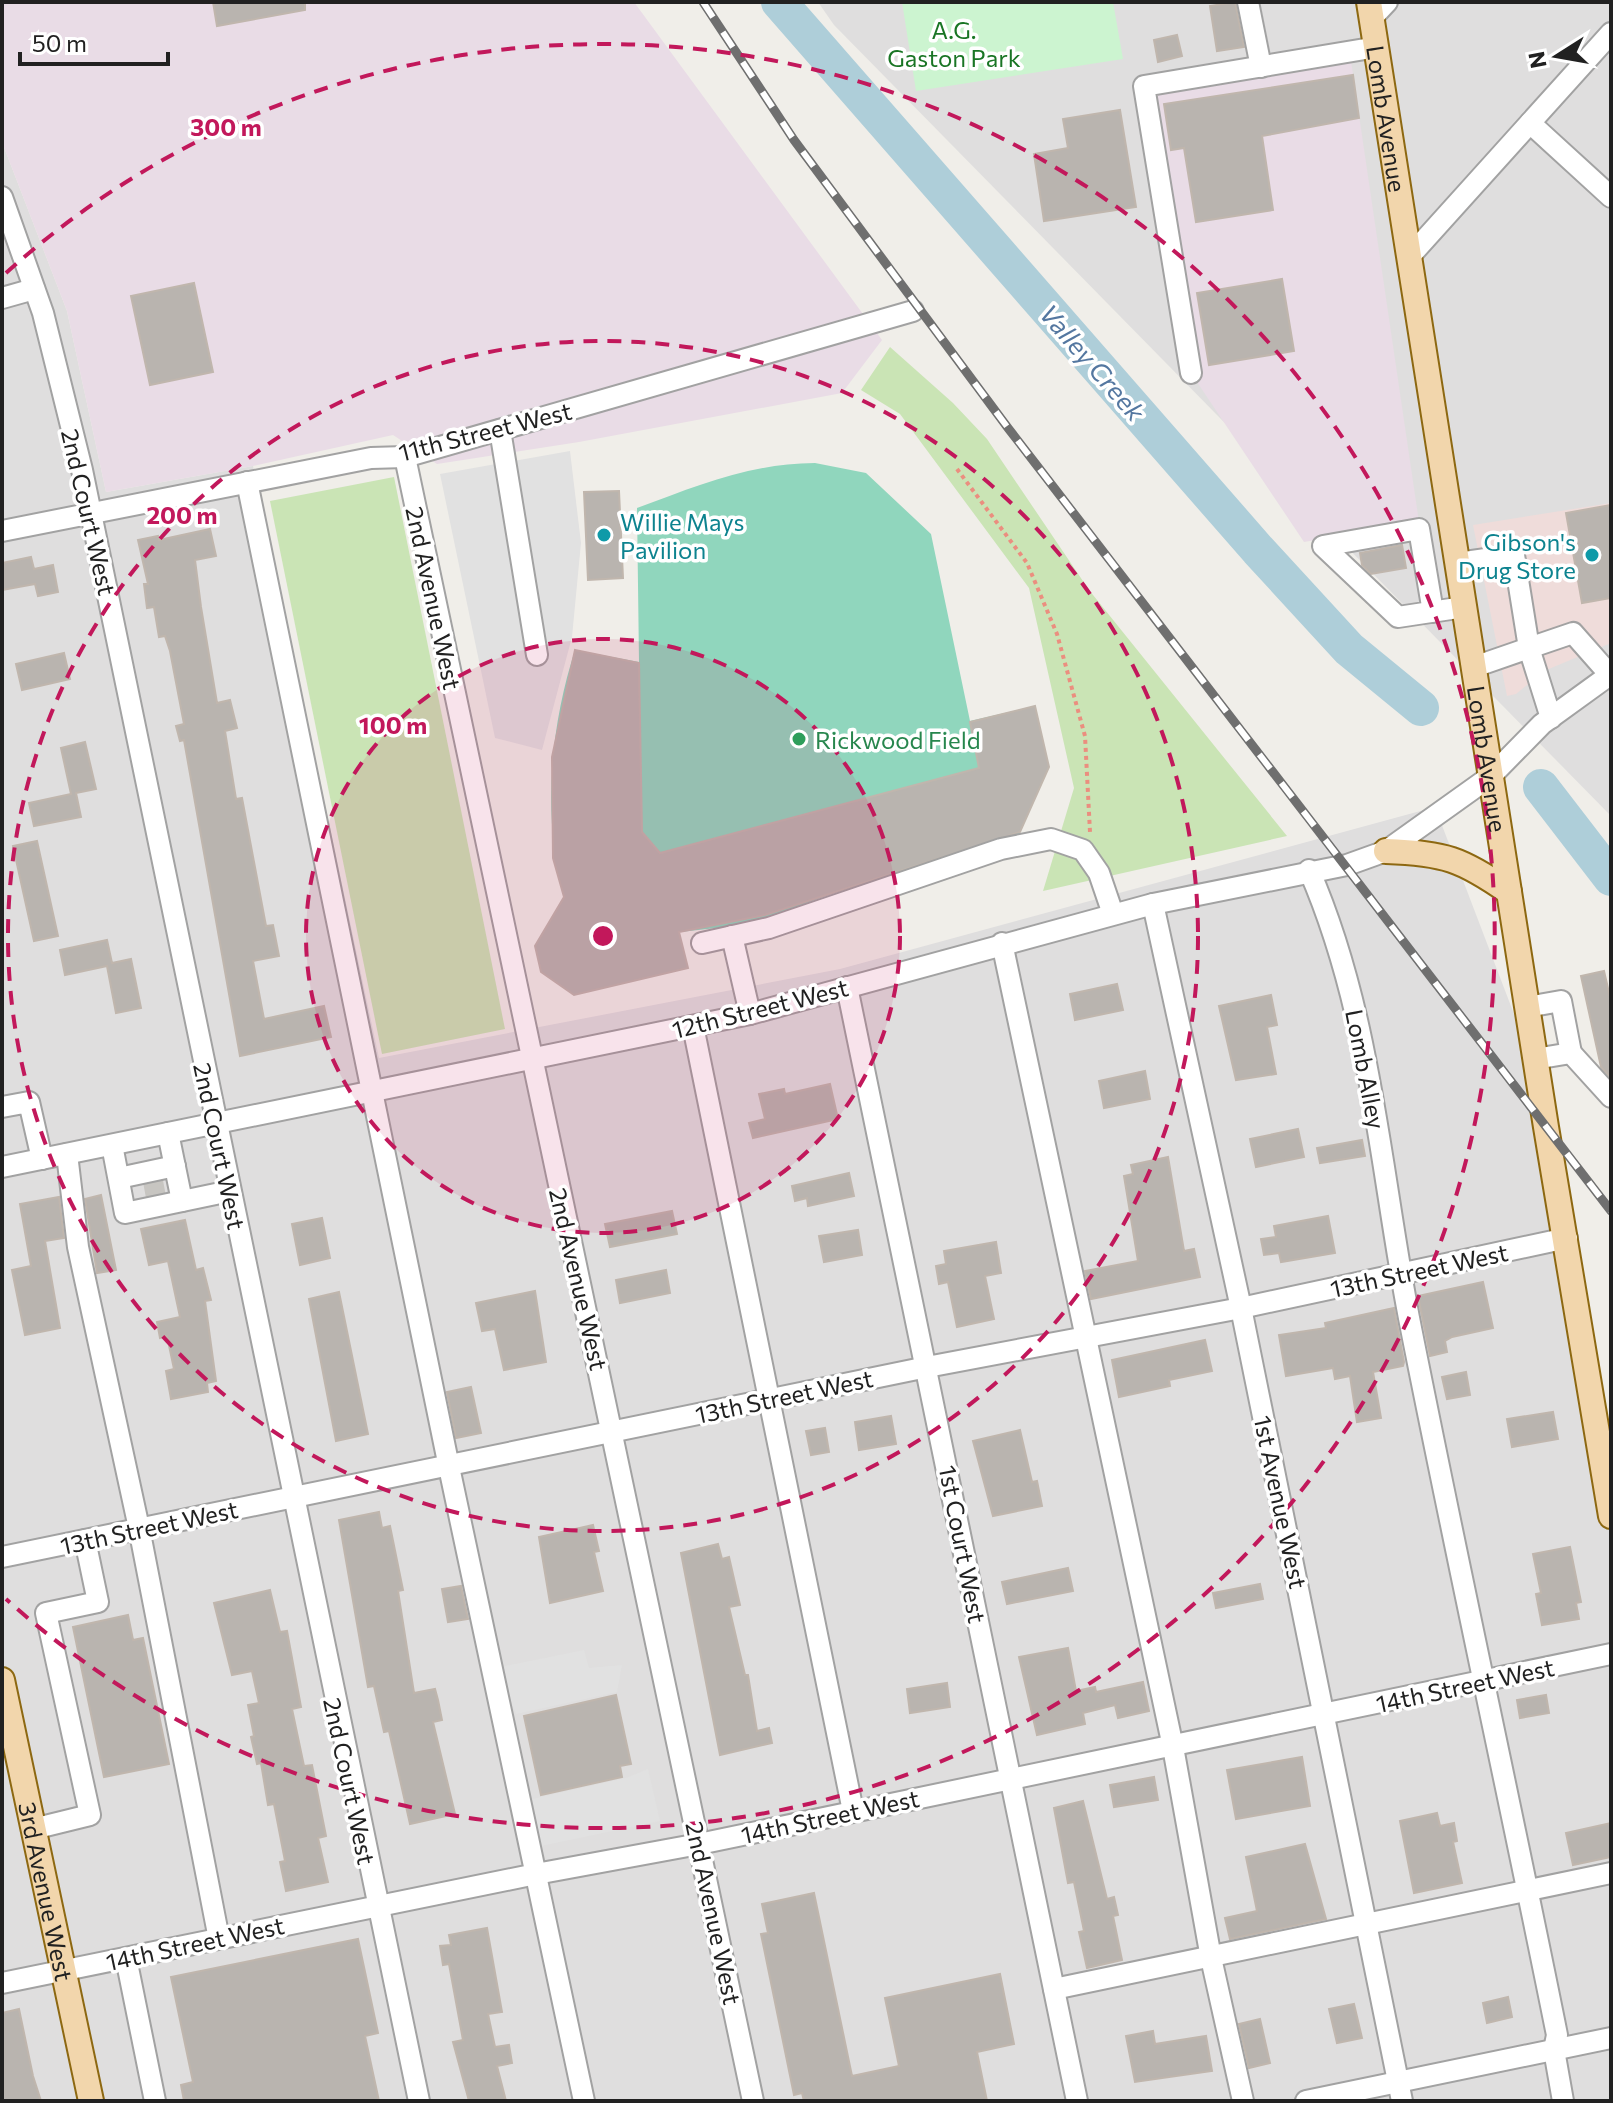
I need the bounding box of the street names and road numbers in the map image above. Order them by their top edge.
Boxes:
street label: Lomb Avenue [1362,43,1413,194]
street label: 11th Street West [395,395,575,467]
street label: 2nd Court West [56,426,122,598]
street label: 2nd Avenue West [400,504,468,692]
street label: Lomb Avenue [1462,683,1514,834]
street label: 12th Street West [669,972,851,1044]
street label: Lomb Alley [1340,1007,1392,1131]
street label: 2nd Court West [188,1060,252,1232]
street label: 2nd Avenue West [544,1185,614,1373]
street label: 13th Street West [1328,1237,1511,1303]
street label: 13th Street West [693,1363,876,1429]
street label: 1st Avenue West [1248,1413,1314,1591]
street label: 1st Court West [934,1463,993,1625]
street label: 13th Street West [58,1494,241,1560]
street label: 14th Street West [1373,1652,1557,1718]
street label: 2nd Court West [318,1695,382,1867]
street label: 14th Street West [738,1783,922,1849]
street label: 3rd Avenue West [14,1799,80,1984]
street label: 2nd Avenue West [680,1819,748,2007]
street label: 14th Street West [103,1910,287,1976]

